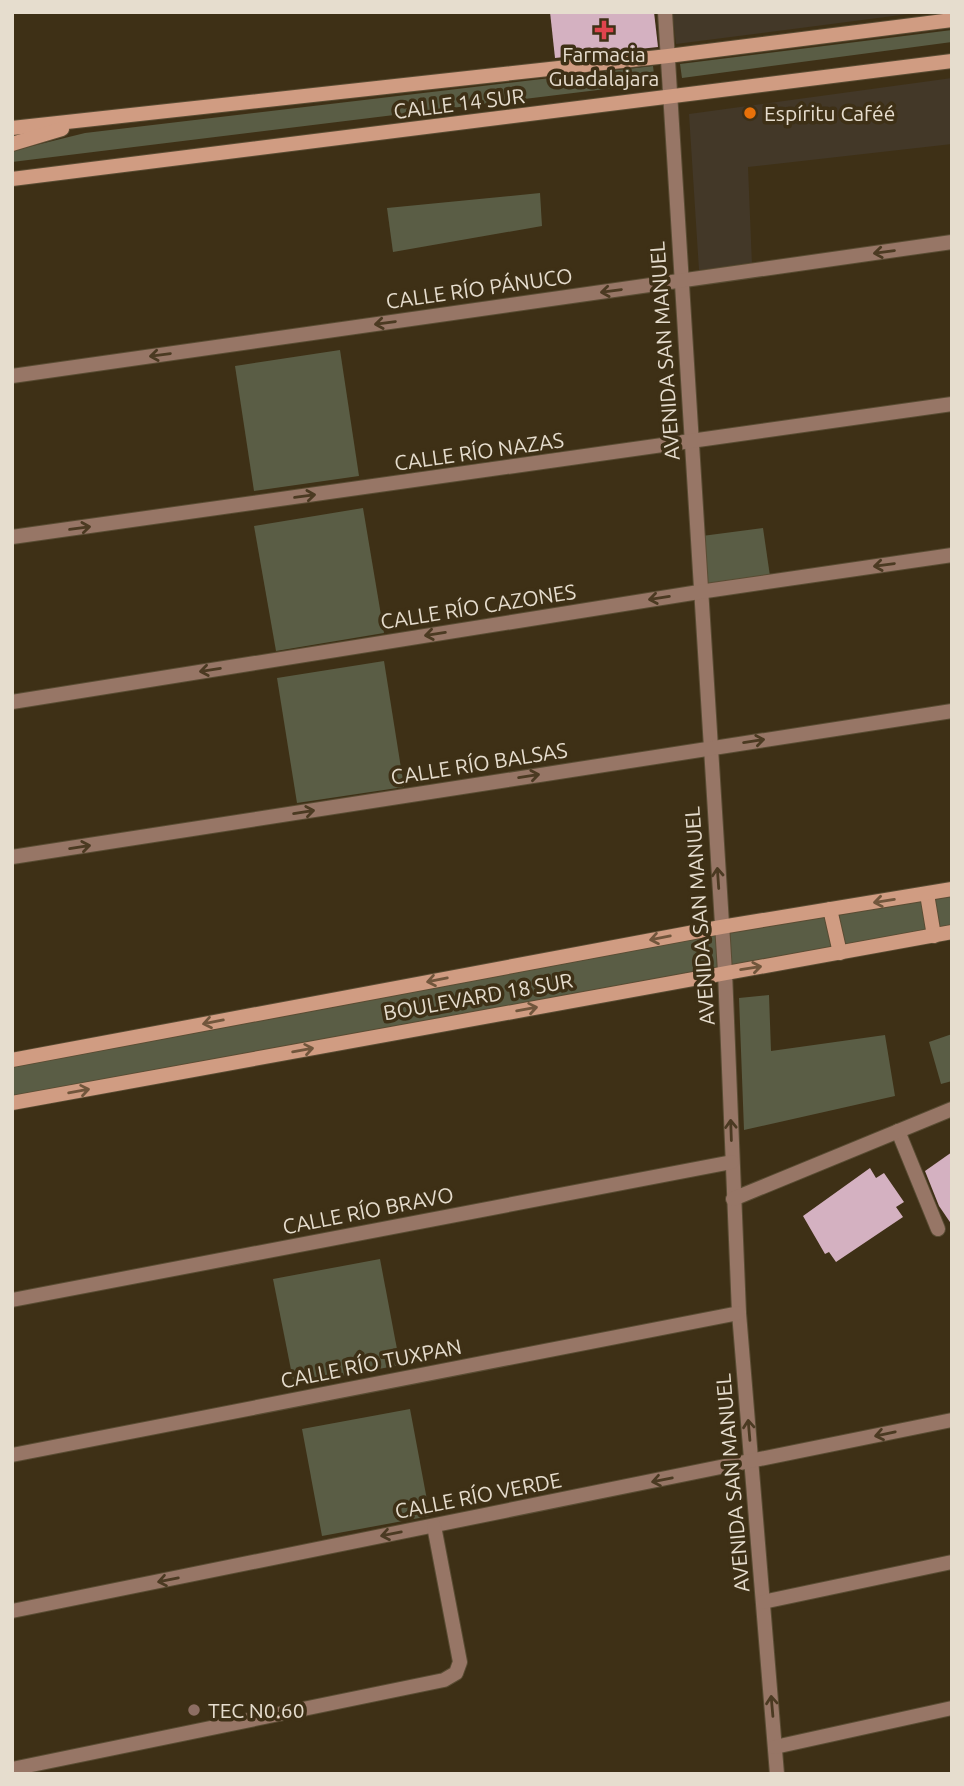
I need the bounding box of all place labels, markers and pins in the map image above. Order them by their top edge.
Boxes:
marker: Farmacia Guadalajara [596,22,612,38]
place label: Farmacia Guadalajara [549,42,659,90]
place label: Espíritu Caféé [764,101,895,125]
marker: Espíritu Caféé [742,105,758,121]
place label: TEC N0.60 [208,1698,305,1722]
marker: TEC N0.60 [186,1702,202,1718]

